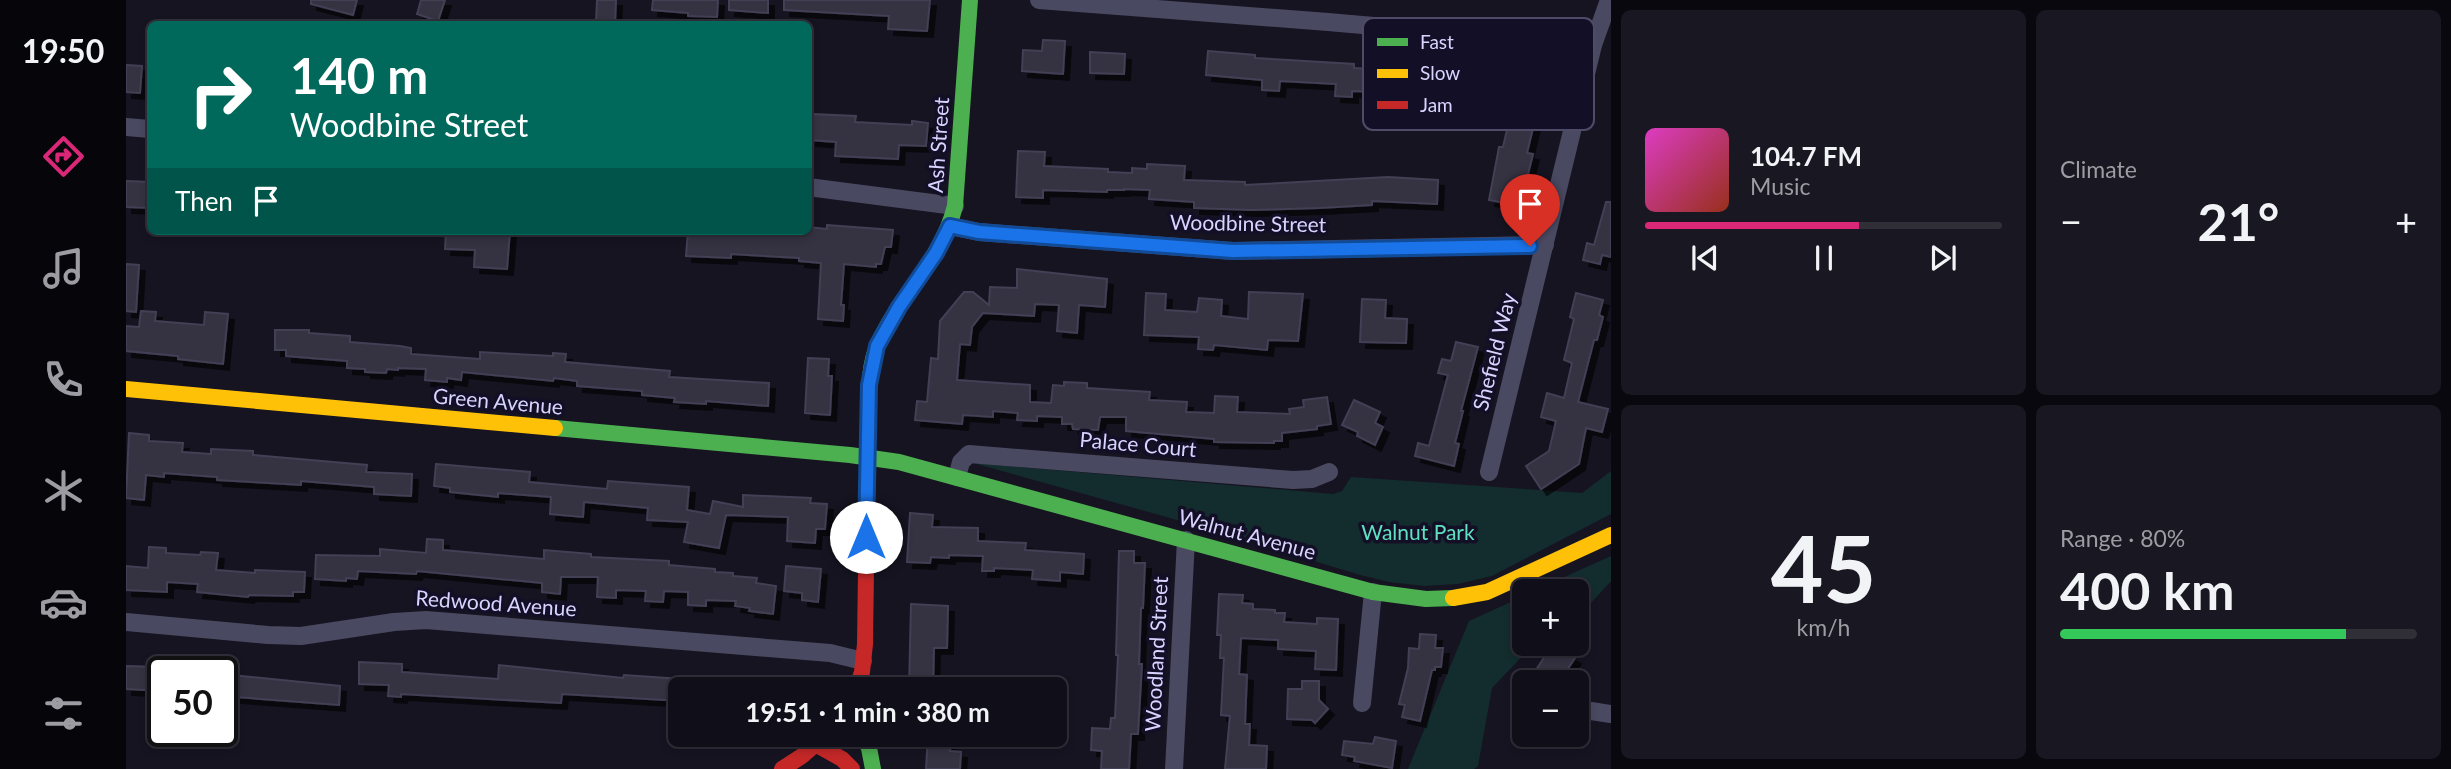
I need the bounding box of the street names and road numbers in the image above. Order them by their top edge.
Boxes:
street label: Ash Street [922,96,953,194]
street label: Woodbine Street [1170,209,1327,236]
street label: Shefield Way [1467,290,1520,413]
street label: Green Avenue [432,382,564,419]
street label: Palace Court [1079,426,1198,461]
street label: Walnut Avenue [1176,503,1319,564]
street label: Woodland Street [1139,575,1172,732]
street label: Redwood Avenue [415,584,577,621]

